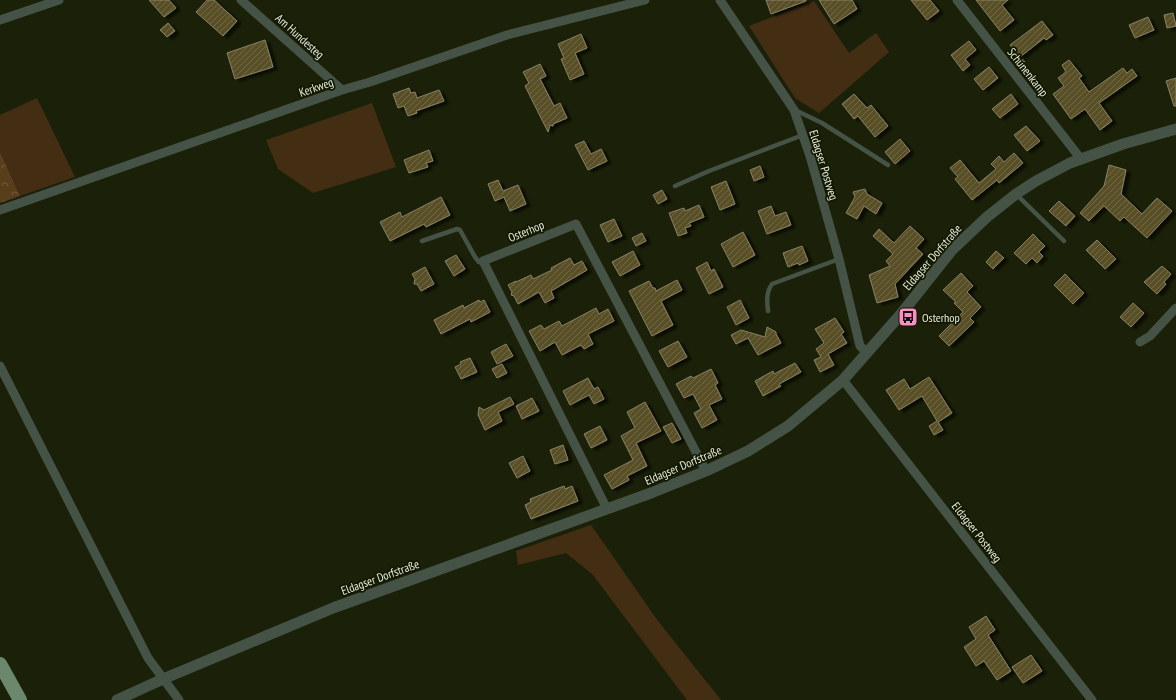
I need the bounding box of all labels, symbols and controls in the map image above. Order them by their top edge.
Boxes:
street label: Am Hundesteg [273,10,327,62]
street label: Schünenkamp [1004,45,1052,99]
street label: Kerkweg [297,74,335,100]
street label: Eldagser Postweg [806,128,842,202]
street label: Osterhop [506,217,546,245]
street label: Eldagser Dorfstraße [899,221,965,293]
bus stop icon: Osterhop [897,306,919,328]
place label: Osterhop [922,310,960,325]
street label: Eldagser Dorfstraße [642,442,724,488]
street label: Eldagser Postweg [949,499,1005,565]
street label: Eldagser Dorfstraße [339,556,421,598]

